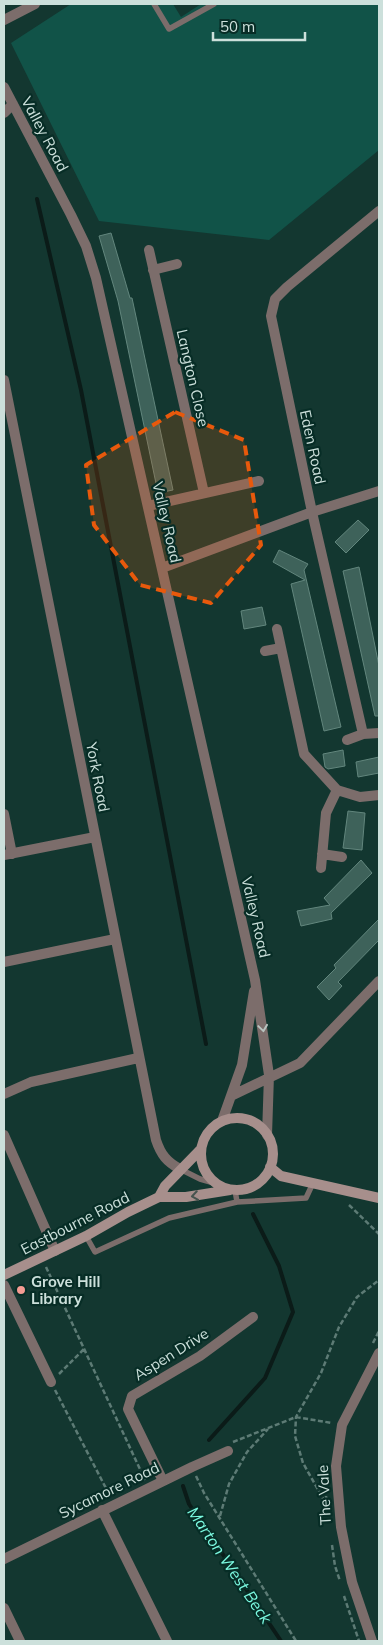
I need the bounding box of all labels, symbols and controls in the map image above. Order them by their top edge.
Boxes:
scale bar [213,10,306,42]
text: 50 m [220,17,255,36]
street label: Valley Road [17,93,73,175]
street label: Langton Close [173,327,213,429]
street label: Eden Road [296,408,330,486]
street label: Valley Road [148,480,186,564]
street label: York Road [82,740,114,813]
street label: Valley Road [237,875,275,959]
one-way arrow [257,1024,267,1032]
street label: Eastbourne Road [17,1187,133,1259]
one-way arrow [190,1190,199,1200]
place label: Grove Hill Library [31,1272,100,1308]
marker: Grove Hill Library [15,1284,27,1296]
street label: Aspen Drive [130,1324,212,1384]
street label: Sycamore Road [56,1457,162,1523]
street label: The Vale [313,1464,335,1526]
water label: Marton West Beck [183,1503,277,1628]

